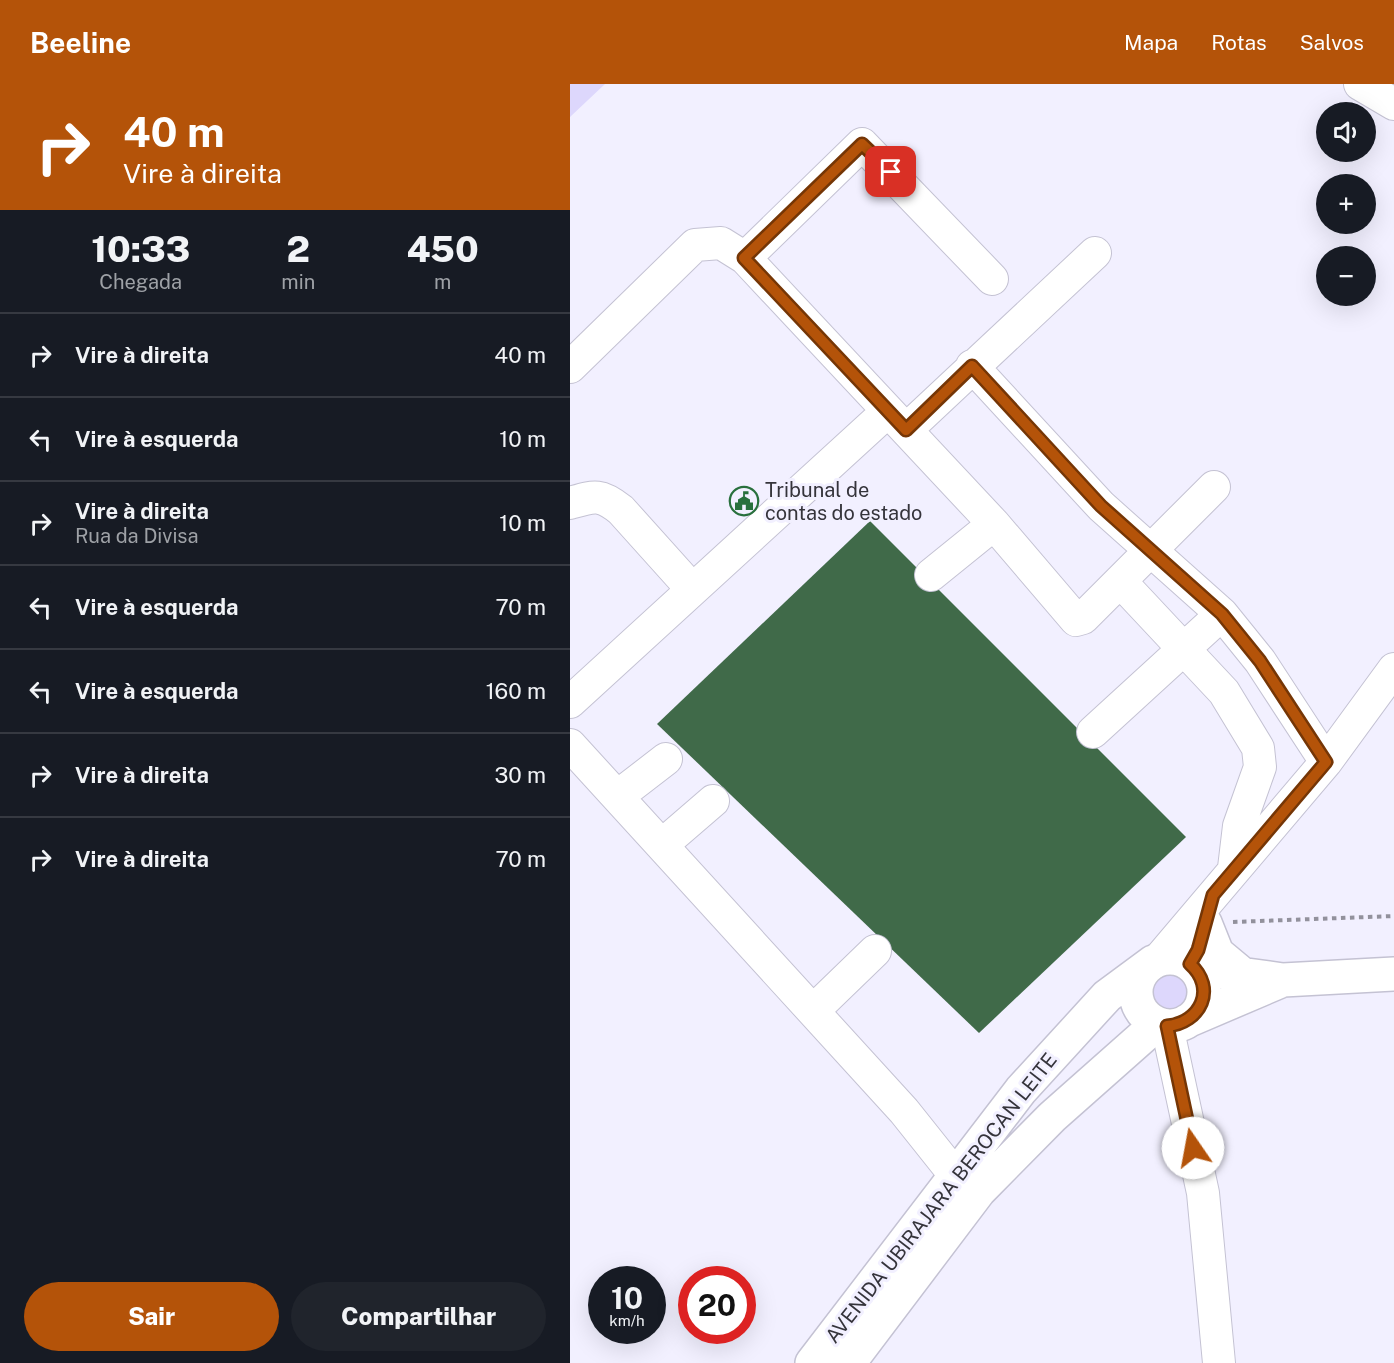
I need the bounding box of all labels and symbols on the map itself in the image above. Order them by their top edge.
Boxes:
pin [865,146,916,197]
place label: Tribunal de contas do estado [765,478,922,525]
public building icon: Tribunal de contas do estado [728,485,760,517]
street label: AVENIDA UBIRAJARA BEROCAN LEITE [820,1048,1062,1348]
position arrow [1161,1116,1225,1180]
speed limit sign: 20 [678,1266,756,1344]

